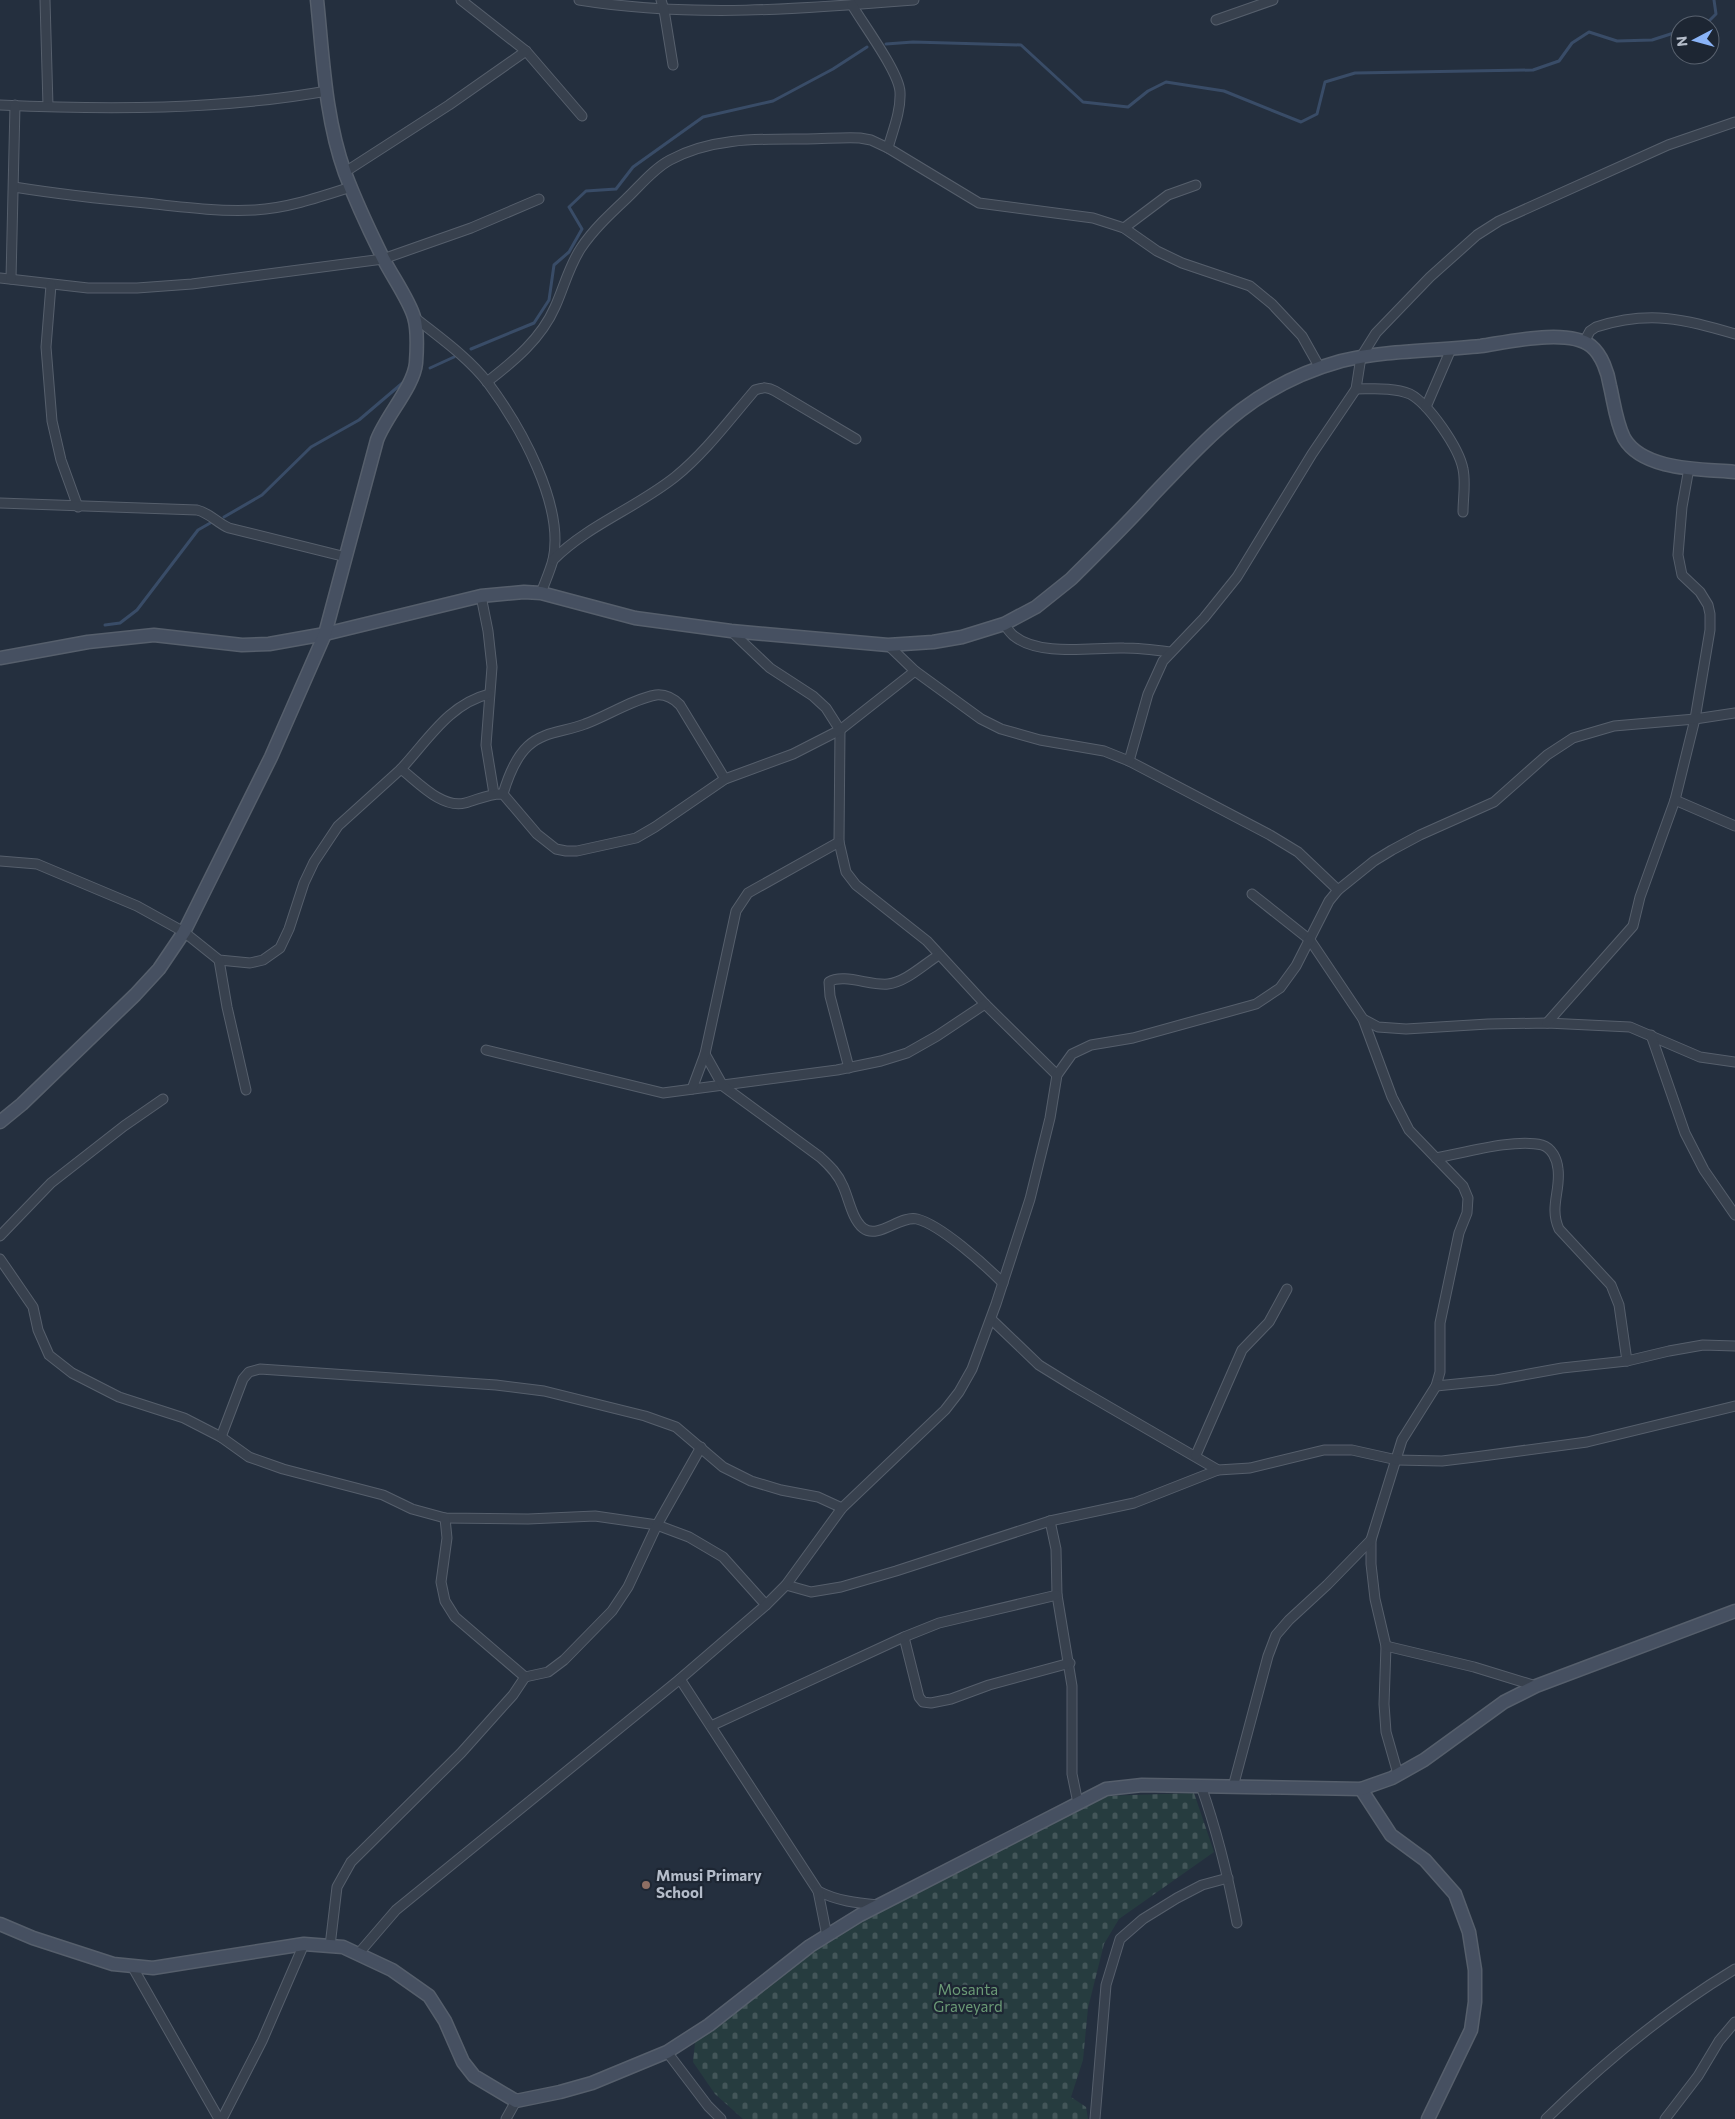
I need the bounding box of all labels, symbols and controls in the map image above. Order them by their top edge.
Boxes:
north arrow [1670,15,1720,65]
text: N [1673,35,1691,48]
place label: Mmusi Primary School [656,1866,762,1901]
marker: Mmusi Primary School [640,1879,652,1891]
park label: Mosanta Graveyard [933,1980,1003,2015]

